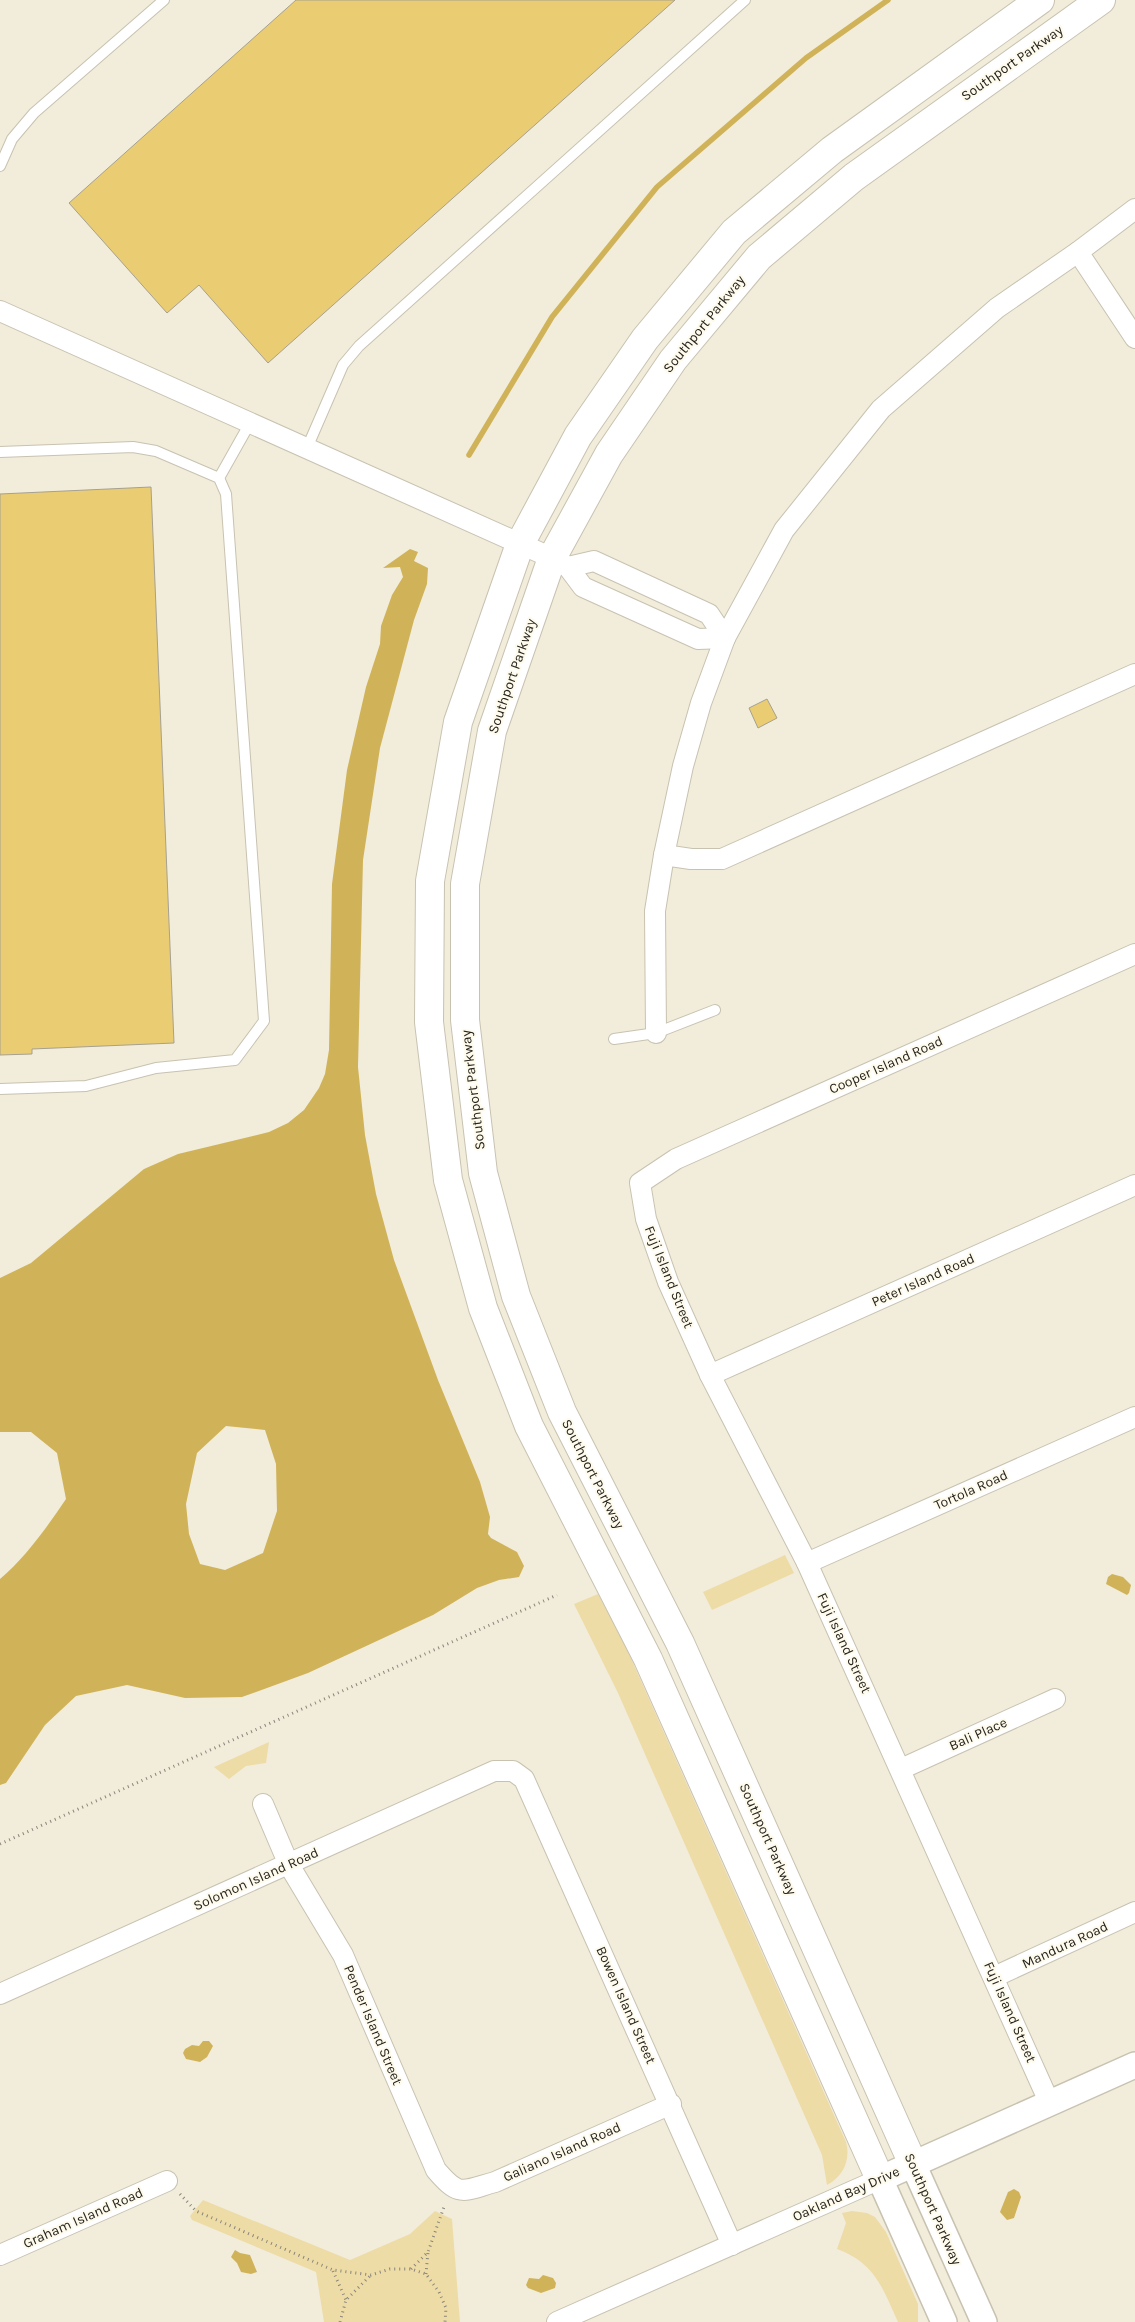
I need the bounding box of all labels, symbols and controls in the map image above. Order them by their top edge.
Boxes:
street label: Southport Parkway [958,21,1067,105]
street label: Southport Parkway [659,271,749,376]
street label: Southport Parkway [484,616,540,736]
street label: Southport Parkway [457,1029,489,1151]
street label: Cooper Island Road [826,1032,946,1098]
street label: Fuji Island Street [641,1223,697,1331]
street label: Peter Island Road [869,1250,977,1310]
street label: Southport Parkway [558,1416,628,1532]
street label: Tortola Road [932,1466,1010,1514]
street label: Fuji Island Street [813,1590,875,1696]
street label: Bali Place [946,1714,1010,1754]
street label: Southport Parkway [736,1780,800,1898]
street label: Solomon Island Road [191,1844,321,1914]
street label: Mandura Road [1019,1918,1111,1972]
street label: Bowen Island Street [592,1944,660,2066]
street label: Fuji Island Street [980,1959,1040,2065]
street label: Pender Island Street [340,1962,406,2088]
street label: Galiano Island Road [500,2118,624,2186]
street label: Southport Parkway [901,2150,965,2268]
street label: Oakland Bay Drive [790,2163,902,2225]
street label: Graham Island Road [20,2184,146,2252]

